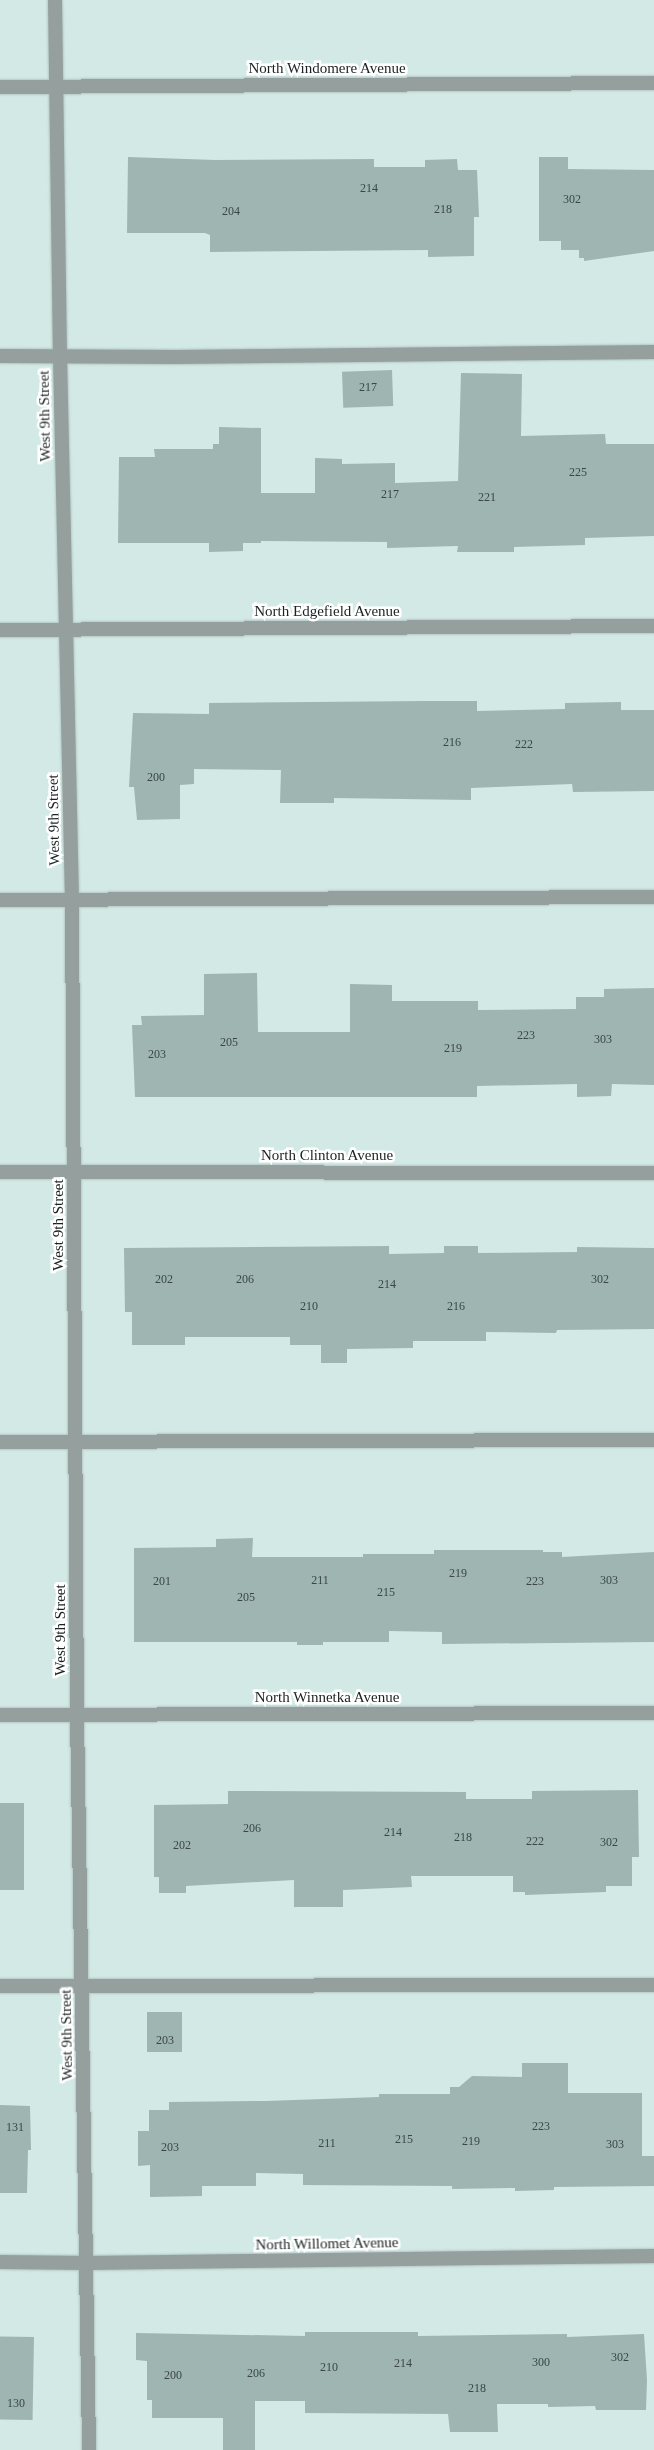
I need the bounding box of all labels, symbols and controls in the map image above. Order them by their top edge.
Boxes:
street label: North Windomere Avenue [248,60,406,78]
house number: 214 [360,182,378,196]
house number: 302 [563,193,581,207]
house number: 218 [434,203,452,217]
house number: 204 [222,205,240,219]
street label: West 9th Street [35,370,55,462]
house number: 217 [359,381,377,395]
house number: 225 [569,466,587,480]
house number: 217 [381,488,399,502]
house number: 221 [478,491,496,505]
street label: North Edgefield Avenue [254,603,400,621]
house number: 216 [443,736,461,750]
house number: 222 [515,738,533,752]
house number: 200 [147,771,165,785]
street label: West 9th Street [44,774,64,866]
house number: 223 [517,1029,535,1043]
house number: 303 [594,1033,612,1047]
house number: 205 [220,1036,238,1050]
house number: 219 [444,1042,462,1056]
house number: 203 [148,1048,166,1062]
street label: North Clinton Avenue [260,1147,394,1165]
street label: West 9th Street [50,1179,68,1271]
house number: 202 [155,1273,173,1287]
house number: 206 [236,1273,254,1287]
house number: 302 [591,1273,609,1287]
house number: 214 [378,1278,396,1292]
house number: 210 [300,1300,318,1314]
house number: 216 [447,1300,465,1314]
house number: 219 [449,1567,467,1581]
house number: 211 [311,1574,329,1588]
house number: 303 [600,1574,618,1588]
house number: 201 [153,1575,171,1589]
house number: 223 [526,1575,544,1589]
street label: West 9th Street [52,1584,70,1676]
house number: 215 [377,1586,395,1600]
house number: 205 [237,1591,255,1605]
street label: North Winnetka Avenue [254,1689,400,1707]
house number: 206 [243,1822,261,1836]
house number: 214 [384,1826,402,1840]
house number: 218 [454,1831,472,1845]
house number: 222 [526,1835,544,1849]
house number: 302 [600,1836,618,1850]
house number: 202 [173,1839,191,1853]
street label: West 9th Street [57,1989,77,2081]
house number: 203 [156,2034,174,2048]
house number: 223 [532,2120,550,2134]
house number: 131 [6,2121,24,2135]
house number: 215 [395,2133,413,2147]
house number: 219 [462,2135,480,2149]
house number: 211 [318,2137,336,2151]
house number: 303 [606,2138,624,2152]
house number: 203 [161,2141,179,2155]
street label: North Willomet Avenue [255,2234,399,2254]
house number: 302 [611,2351,629,2365]
house number: 300 [532,2356,550,2370]
house number: 214 [394,2357,412,2371]
house number: 210 [320,2361,338,2375]
house number: 206 [247,2367,265,2381]
house number: 200 [164,2369,182,2383]
house number: 218 [468,2382,486,2396]
house number: 130 [7,2397,25,2411]

